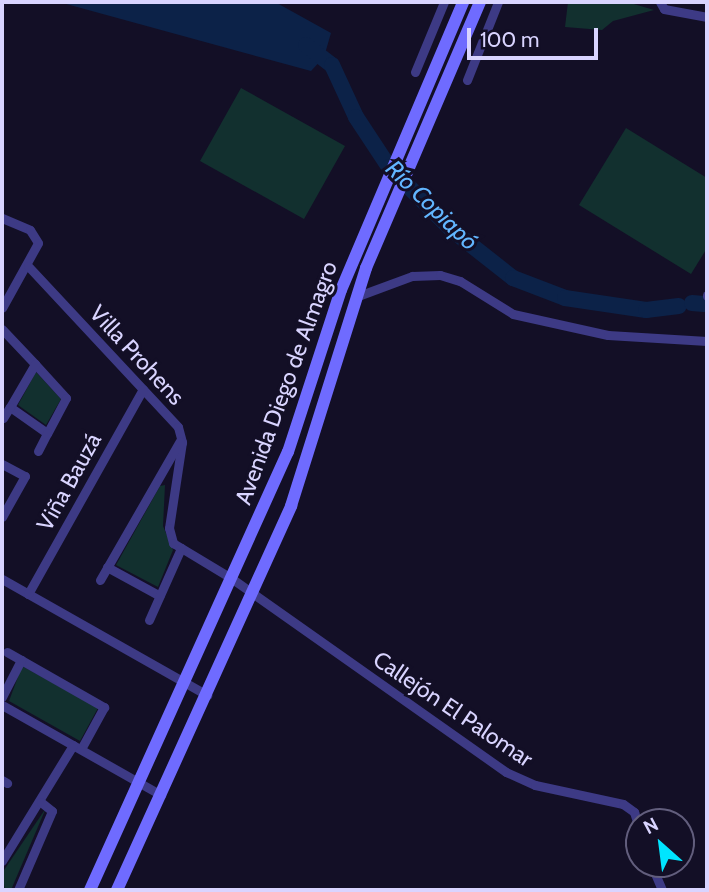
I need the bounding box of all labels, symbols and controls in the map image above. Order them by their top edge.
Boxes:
scale bar [471,14,602,58]
text: 100 m [480,27,539,52]
water label: Río Copiapó [380,154,484,256]
street label: Avenida Diego de Almagro [229,258,343,508]
street label: Villa Prohens [84,299,190,411]
street label: Viña Bauzá [31,428,107,536]
street label: Callejón El Palomar [368,645,538,773]
north arrow [625,808,695,878]
text: N [640,812,662,839]

